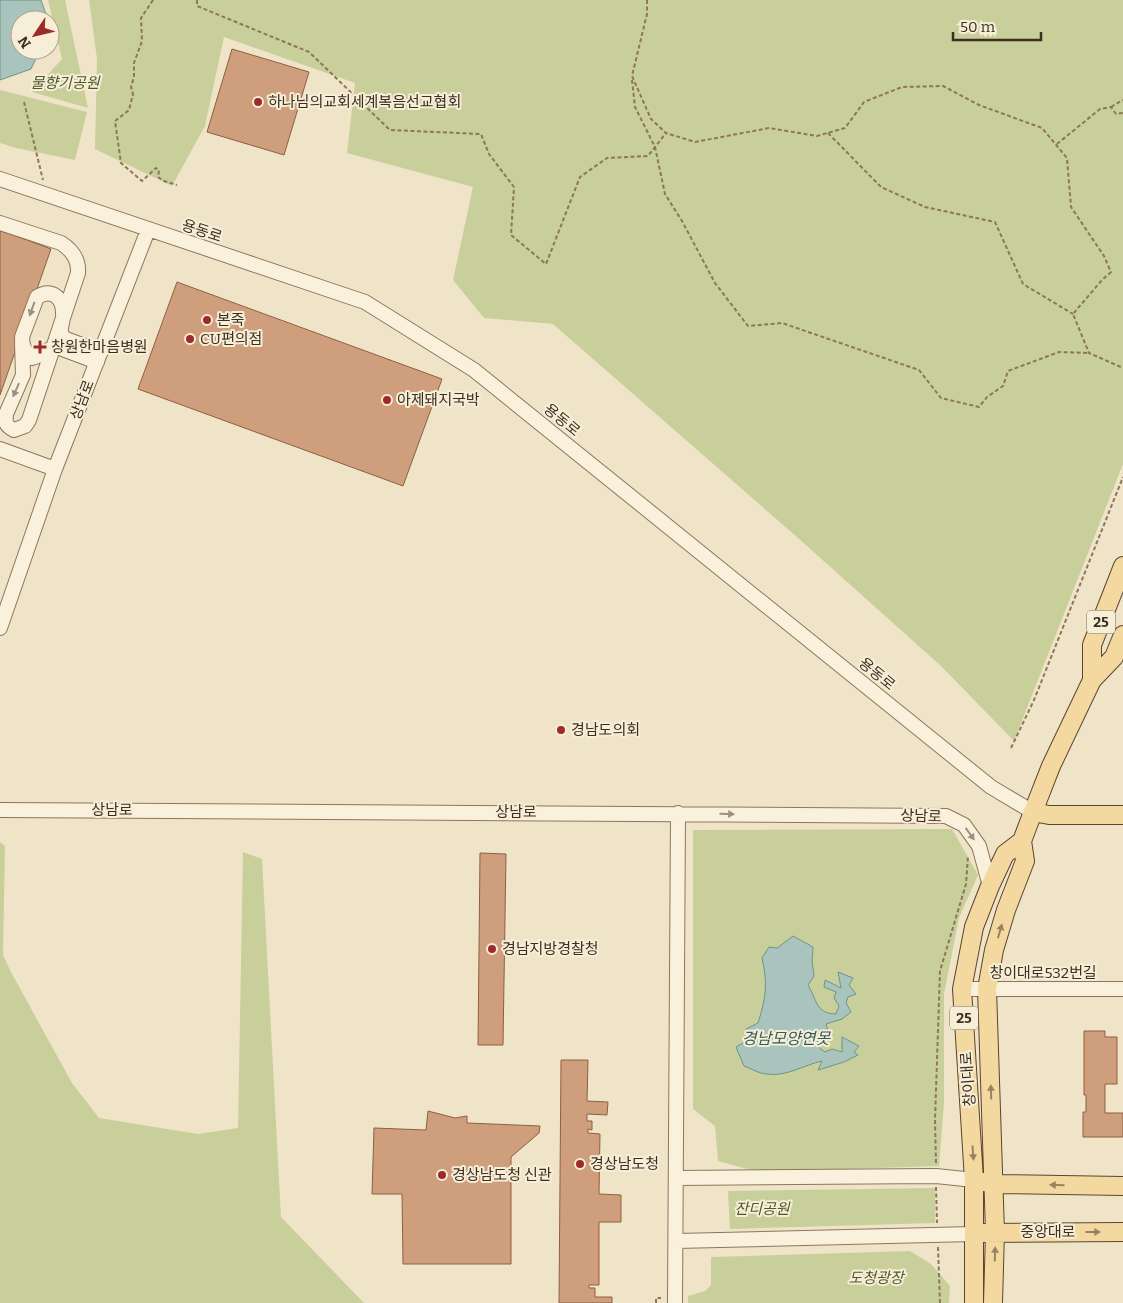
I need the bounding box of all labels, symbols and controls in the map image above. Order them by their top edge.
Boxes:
north arrow [10,10,60,60]
scale bar [953,10,1040,42]
text: 50 m [960,18,996,36]
text: N [15,33,35,51]
park label: 물향기공원 [30,74,101,92]
place label: 하나님의교회세계복음선교협회 [268,93,461,111]
marker: 하나님의교회세계복음선교협회 [252,96,264,108]
street label: 용동로 [180,216,224,246]
one-way arrow [28,301,35,316]
place label: 본죽 [217,311,245,329]
marker: 본죽 [201,314,213,326]
place label: CU편의점 [200,330,262,348]
marker: CU편의점 [184,333,196,345]
place label: 창원한마음병원 [51,338,148,356]
marker: 창원한마음병원 [33,340,47,354]
street label: 상남로 [66,377,98,423]
one-way arrow [12,383,20,397]
place label: 아제돼지국박 [397,391,480,409]
marker: 아제돼지국박 [381,394,393,406]
street label: 용동로 [540,400,584,440]
road number: 25 [1087,610,1115,634]
street label: 용동로 [855,654,899,694]
place label: 경남도의회 [571,721,640,739]
marker: 경남도의회 [555,724,567,736]
street label: 상남로 [91,801,133,819]
street label: 상남로 [495,803,537,821]
street label: 상남로 [900,806,942,826]
one-way arrow [719,810,735,818]
one-way arrow [965,827,975,841]
one-way arrow [996,923,1004,938]
place label: 경남지방경찰청 [502,940,599,958]
marker: 경남지방경찰청 [486,943,498,955]
street label: 창이대로532번길 [989,964,1097,982]
road number: 25 [950,1006,978,1030]
water label: 경남모양연못 [742,1029,831,1048]
street label: 창이대로 [957,1051,979,1107]
one-way arrow [986,1084,994,1100]
one-way arrow [969,1146,977,1162]
place label: 경상남도청 [590,1155,659,1173]
marker: 경상남도청 [574,1158,586,1170]
place label: 경상남도청 신관 [452,1166,552,1184]
marker: 경상남도청 신관 [436,1169,448,1181]
one-way arrow [1049,1180,1065,1188]
park label: 잔디공원 [734,1200,791,1218]
street label: 중앙대로 [1020,1223,1076,1241]
one-way arrow [1085,1228,1101,1236]
one-way arrow [991,1246,999,1262]
park label: 도청광장 [848,1269,906,1287]

